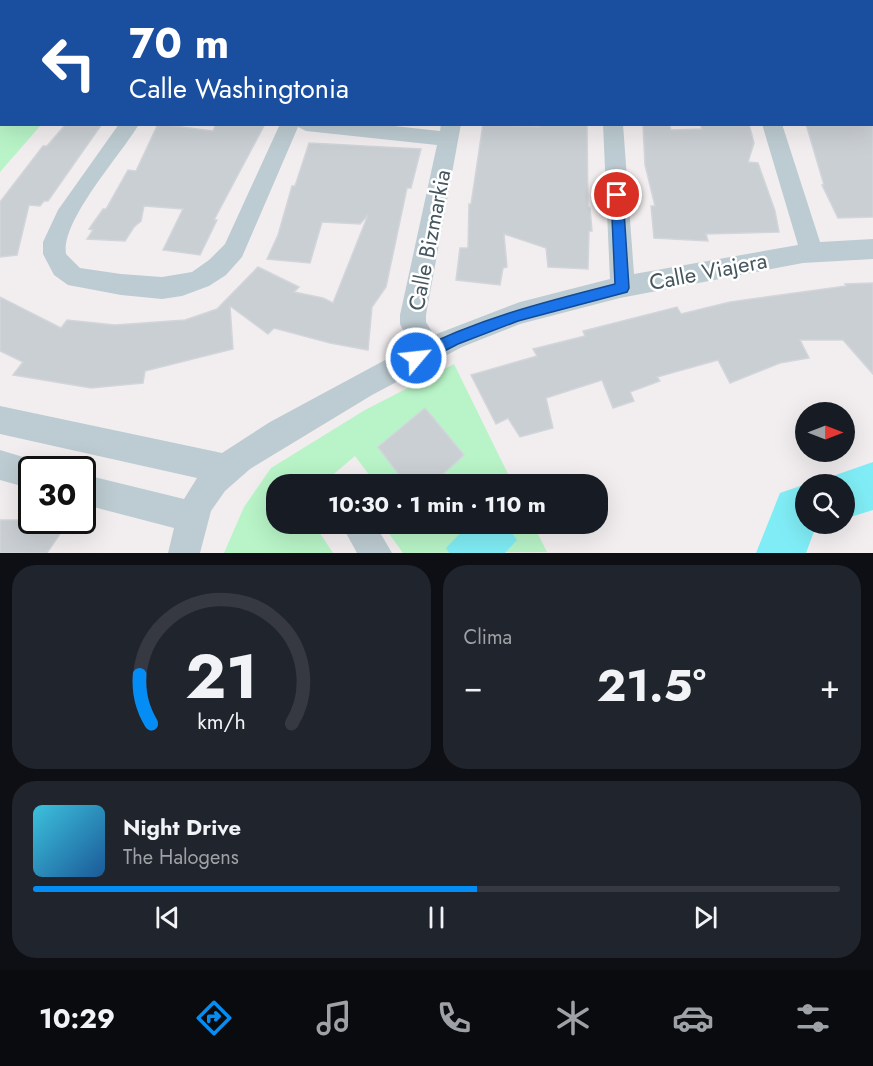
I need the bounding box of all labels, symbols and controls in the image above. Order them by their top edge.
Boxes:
text: 70 m [129,13,229,74]
icon: left [30,24,108,102]
text: Calle Washingtonia [129,69,349,108]
street label: Calle Bizmarkia [400,167,458,313]
pin [591,169,642,220]
icon: arrive [600,178,633,211]
street label: Calle Viajera [646,244,770,298]
position arrow [384,326,448,390]
north arrow [795,402,855,462]
map controls [795,402,855,534]
speed limit sign: 30 [18,456,96,534]
button: search [795,474,855,534]
text: 10:30 · 1 min · 110 m [328,488,546,520]
text: Clima [464,623,512,652]
text: 21 [185,631,258,721]
text: 21.5° [597,653,706,718]
text: − [464,663,483,710]
text: + [820,663,840,710]
text: km/h [197,706,245,737]
text: Night Drive [123,811,241,843]
text: The Halogens [123,843,239,872]
icon: previous [151,901,184,934]
icon: pause [420,901,453,934]
icon: next [689,901,722,934]
icon: directions [193,997,235,1039]
icon: music [313,997,355,1039]
icon: phone [433,997,475,1039]
icon: climate [552,997,594,1039]
icon: car [672,997,714,1039]
icon: filters [792,997,834,1039]
text: 10:29 [39,999,115,1038]

